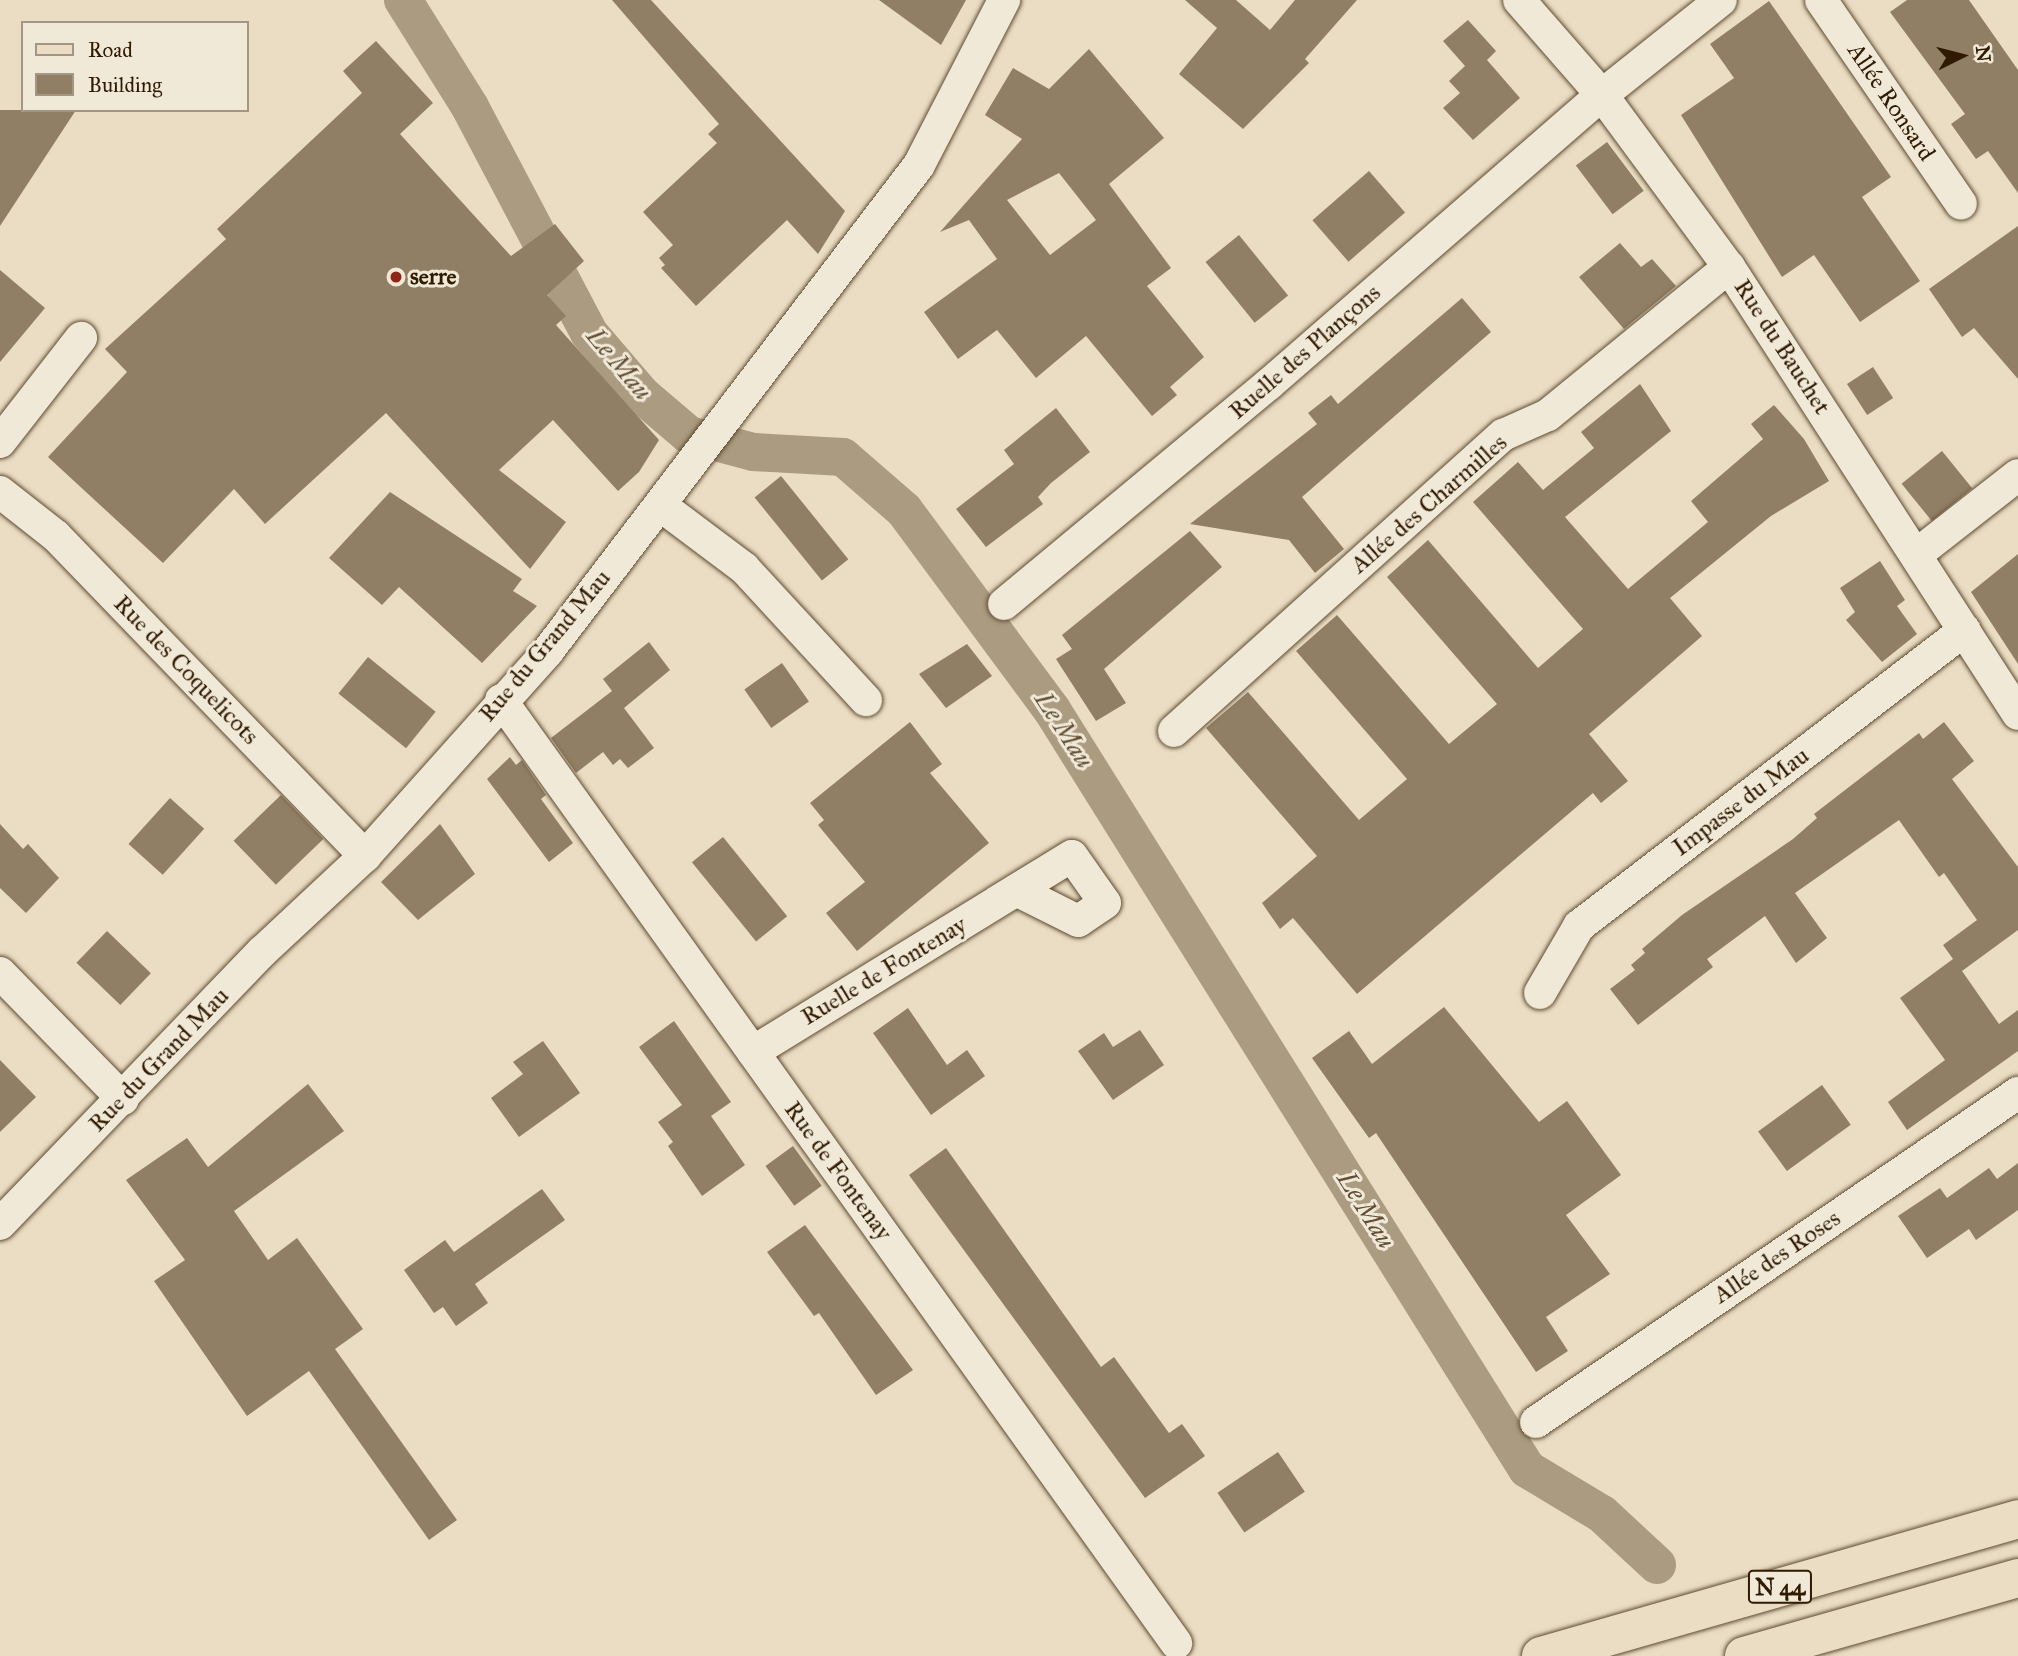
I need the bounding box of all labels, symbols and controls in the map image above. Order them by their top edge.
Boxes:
legend [21,21,248,112]
north arrow [1927,21,1997,91]
text: Road [88,37,133,63]
street label: Allée Ronsard [1841,38,1941,166]
text: N [1971,45,1996,63]
text: Building [88,72,162,98]
place label: serre [410,263,457,291]
marker: serre [388,269,404,285]
street label: Rue du Bauchet [1728,274,1836,420]
street label: Ruelle des Plançons [1223,278,1387,426]
water label: Le Mau [580,321,658,407]
street label: Allée des Charmilles [1345,428,1513,580]
street label: Rue du Grand Mau [473,564,617,728]
street label: Rue des Coquelicots [108,589,264,751]
water label: Le Mau [1028,686,1100,774]
street label: Impasse du Mau [1667,741,1815,863]
street label: Ruelle de Fontenay [796,910,972,1032]
street label: Rue du Grand Mau [83,982,235,1138]
street label: Rue de Fontenay [778,1096,898,1246]
water label: Le Mau [1330,1166,1402,1254]
street label: Allée des Roses [1708,1204,1846,1310]
road number: N 44 [1747,1568,1813,1606]

